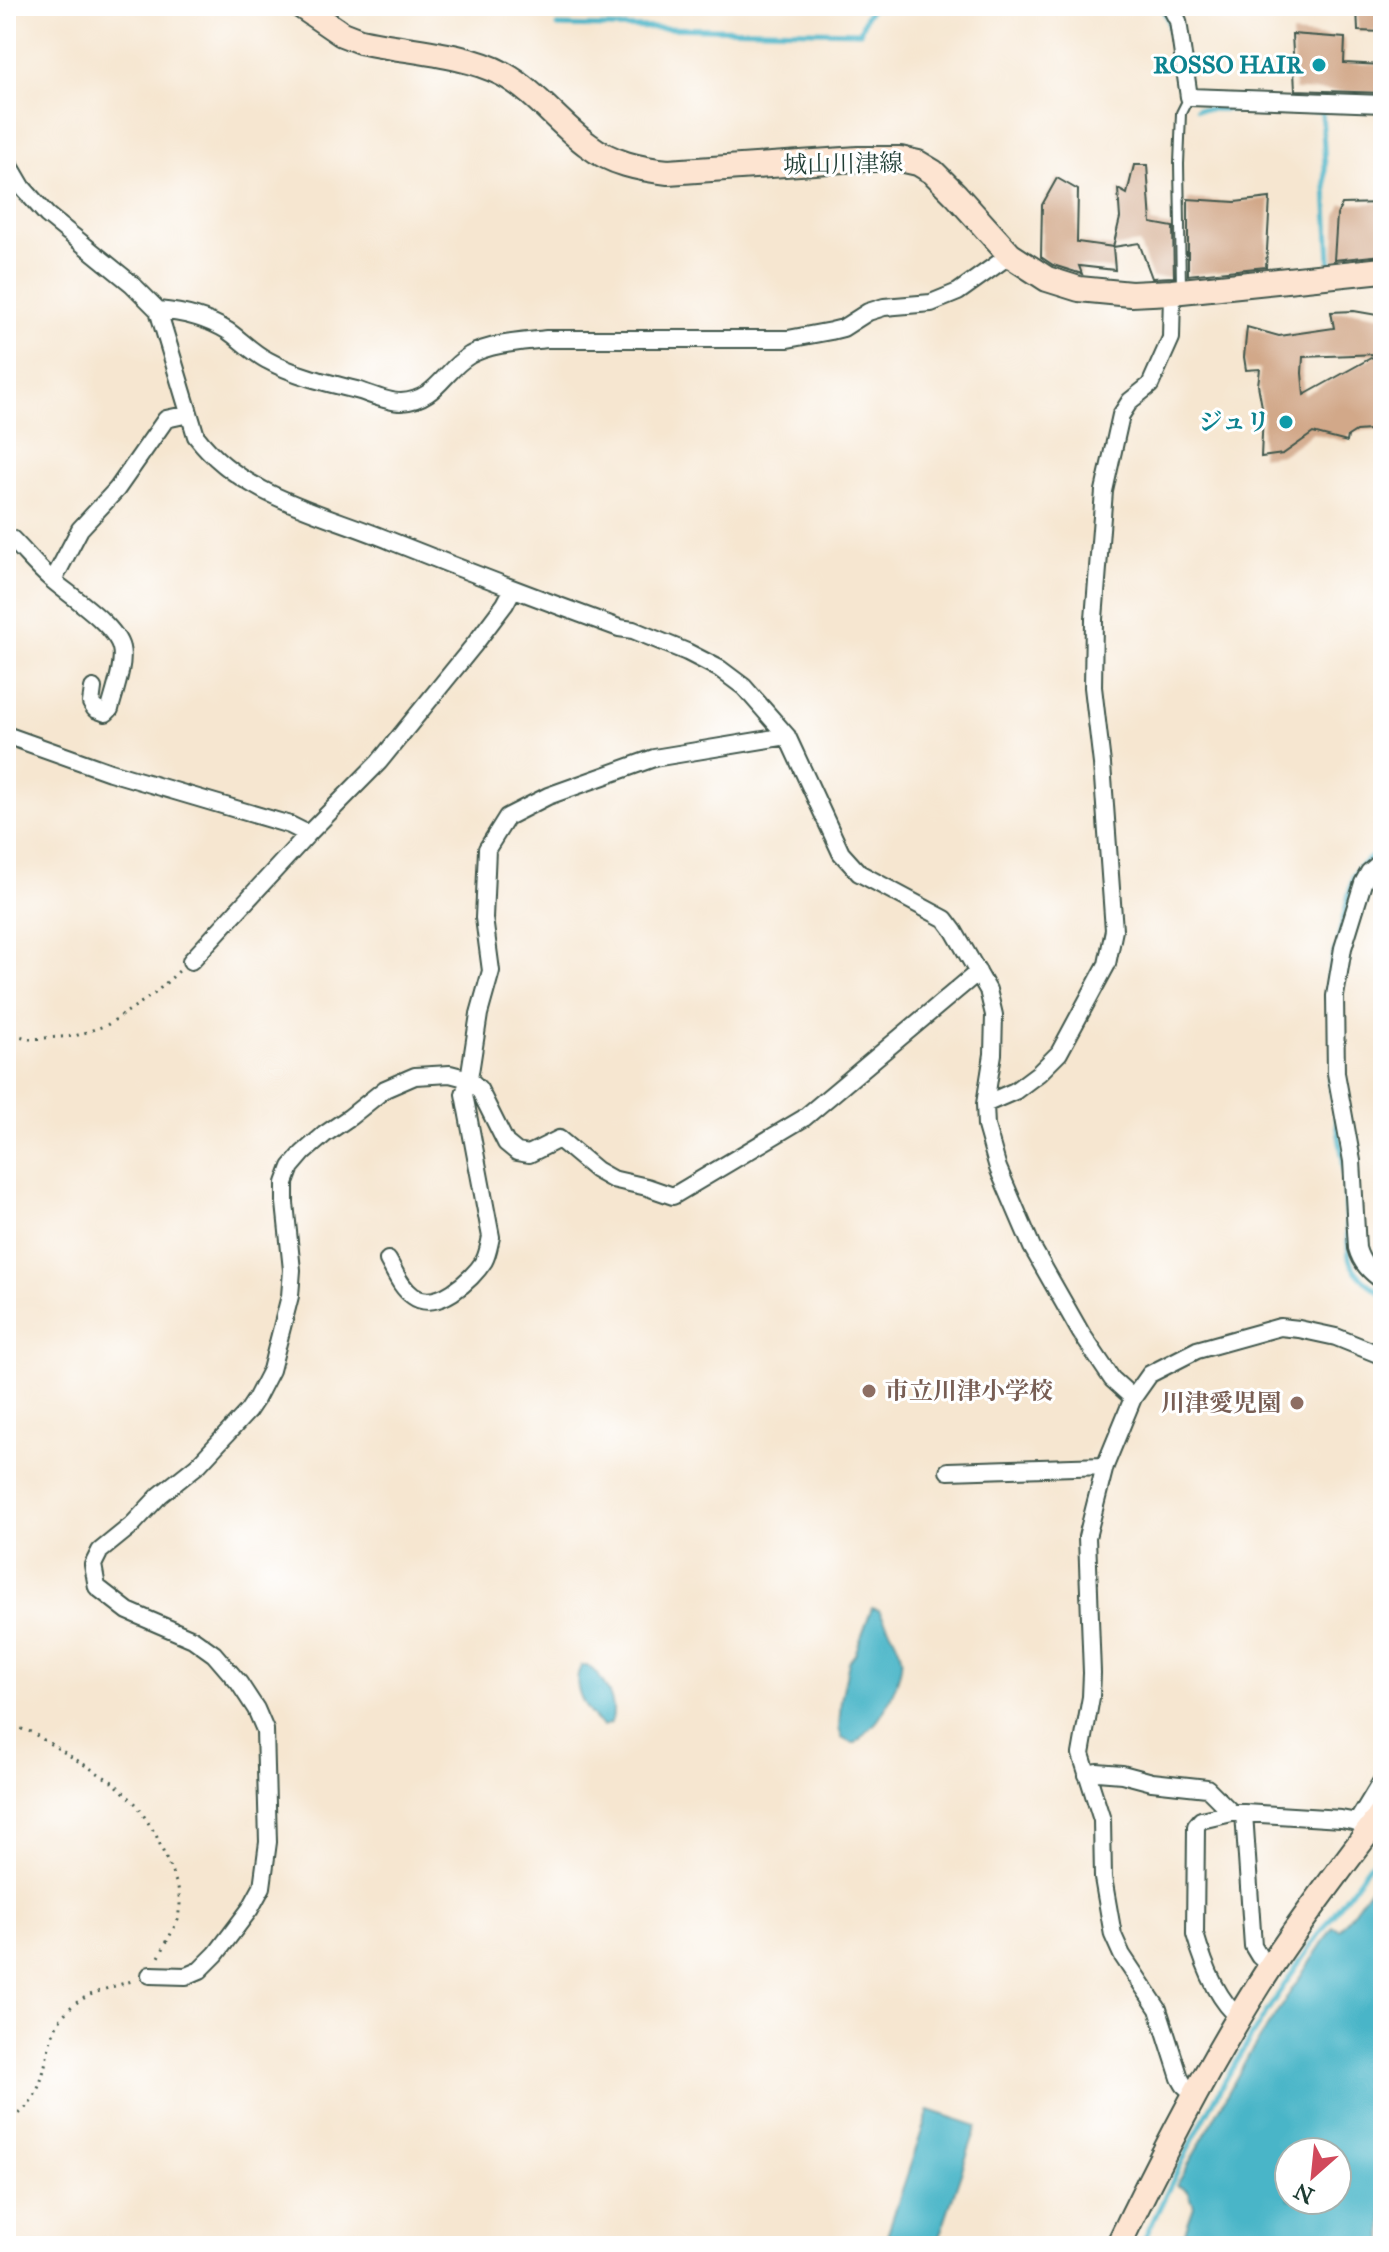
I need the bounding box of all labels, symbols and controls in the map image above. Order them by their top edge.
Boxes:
place label: ROSSO HAIR [1153,50,1304,80]
marker: ROSSO HAIR [1310,56,1328,74]
street label: 城山川津線 [783,148,903,180]
place label: ジュリ [1198,407,1270,437]
marker: ジュリ [1277,413,1295,431]
place label: 市立川津小学校 [885,1376,1053,1406]
marker: 市立川津小学校 [860,1382,878,1400]
place label: 川津愛児園 [1161,1388,1281,1418]
marker: 川津愛児園 [1288,1394,1306,1412]
north arrow [1273,2136,1353,2216]
text: N [1289,2177,1319,2210]

